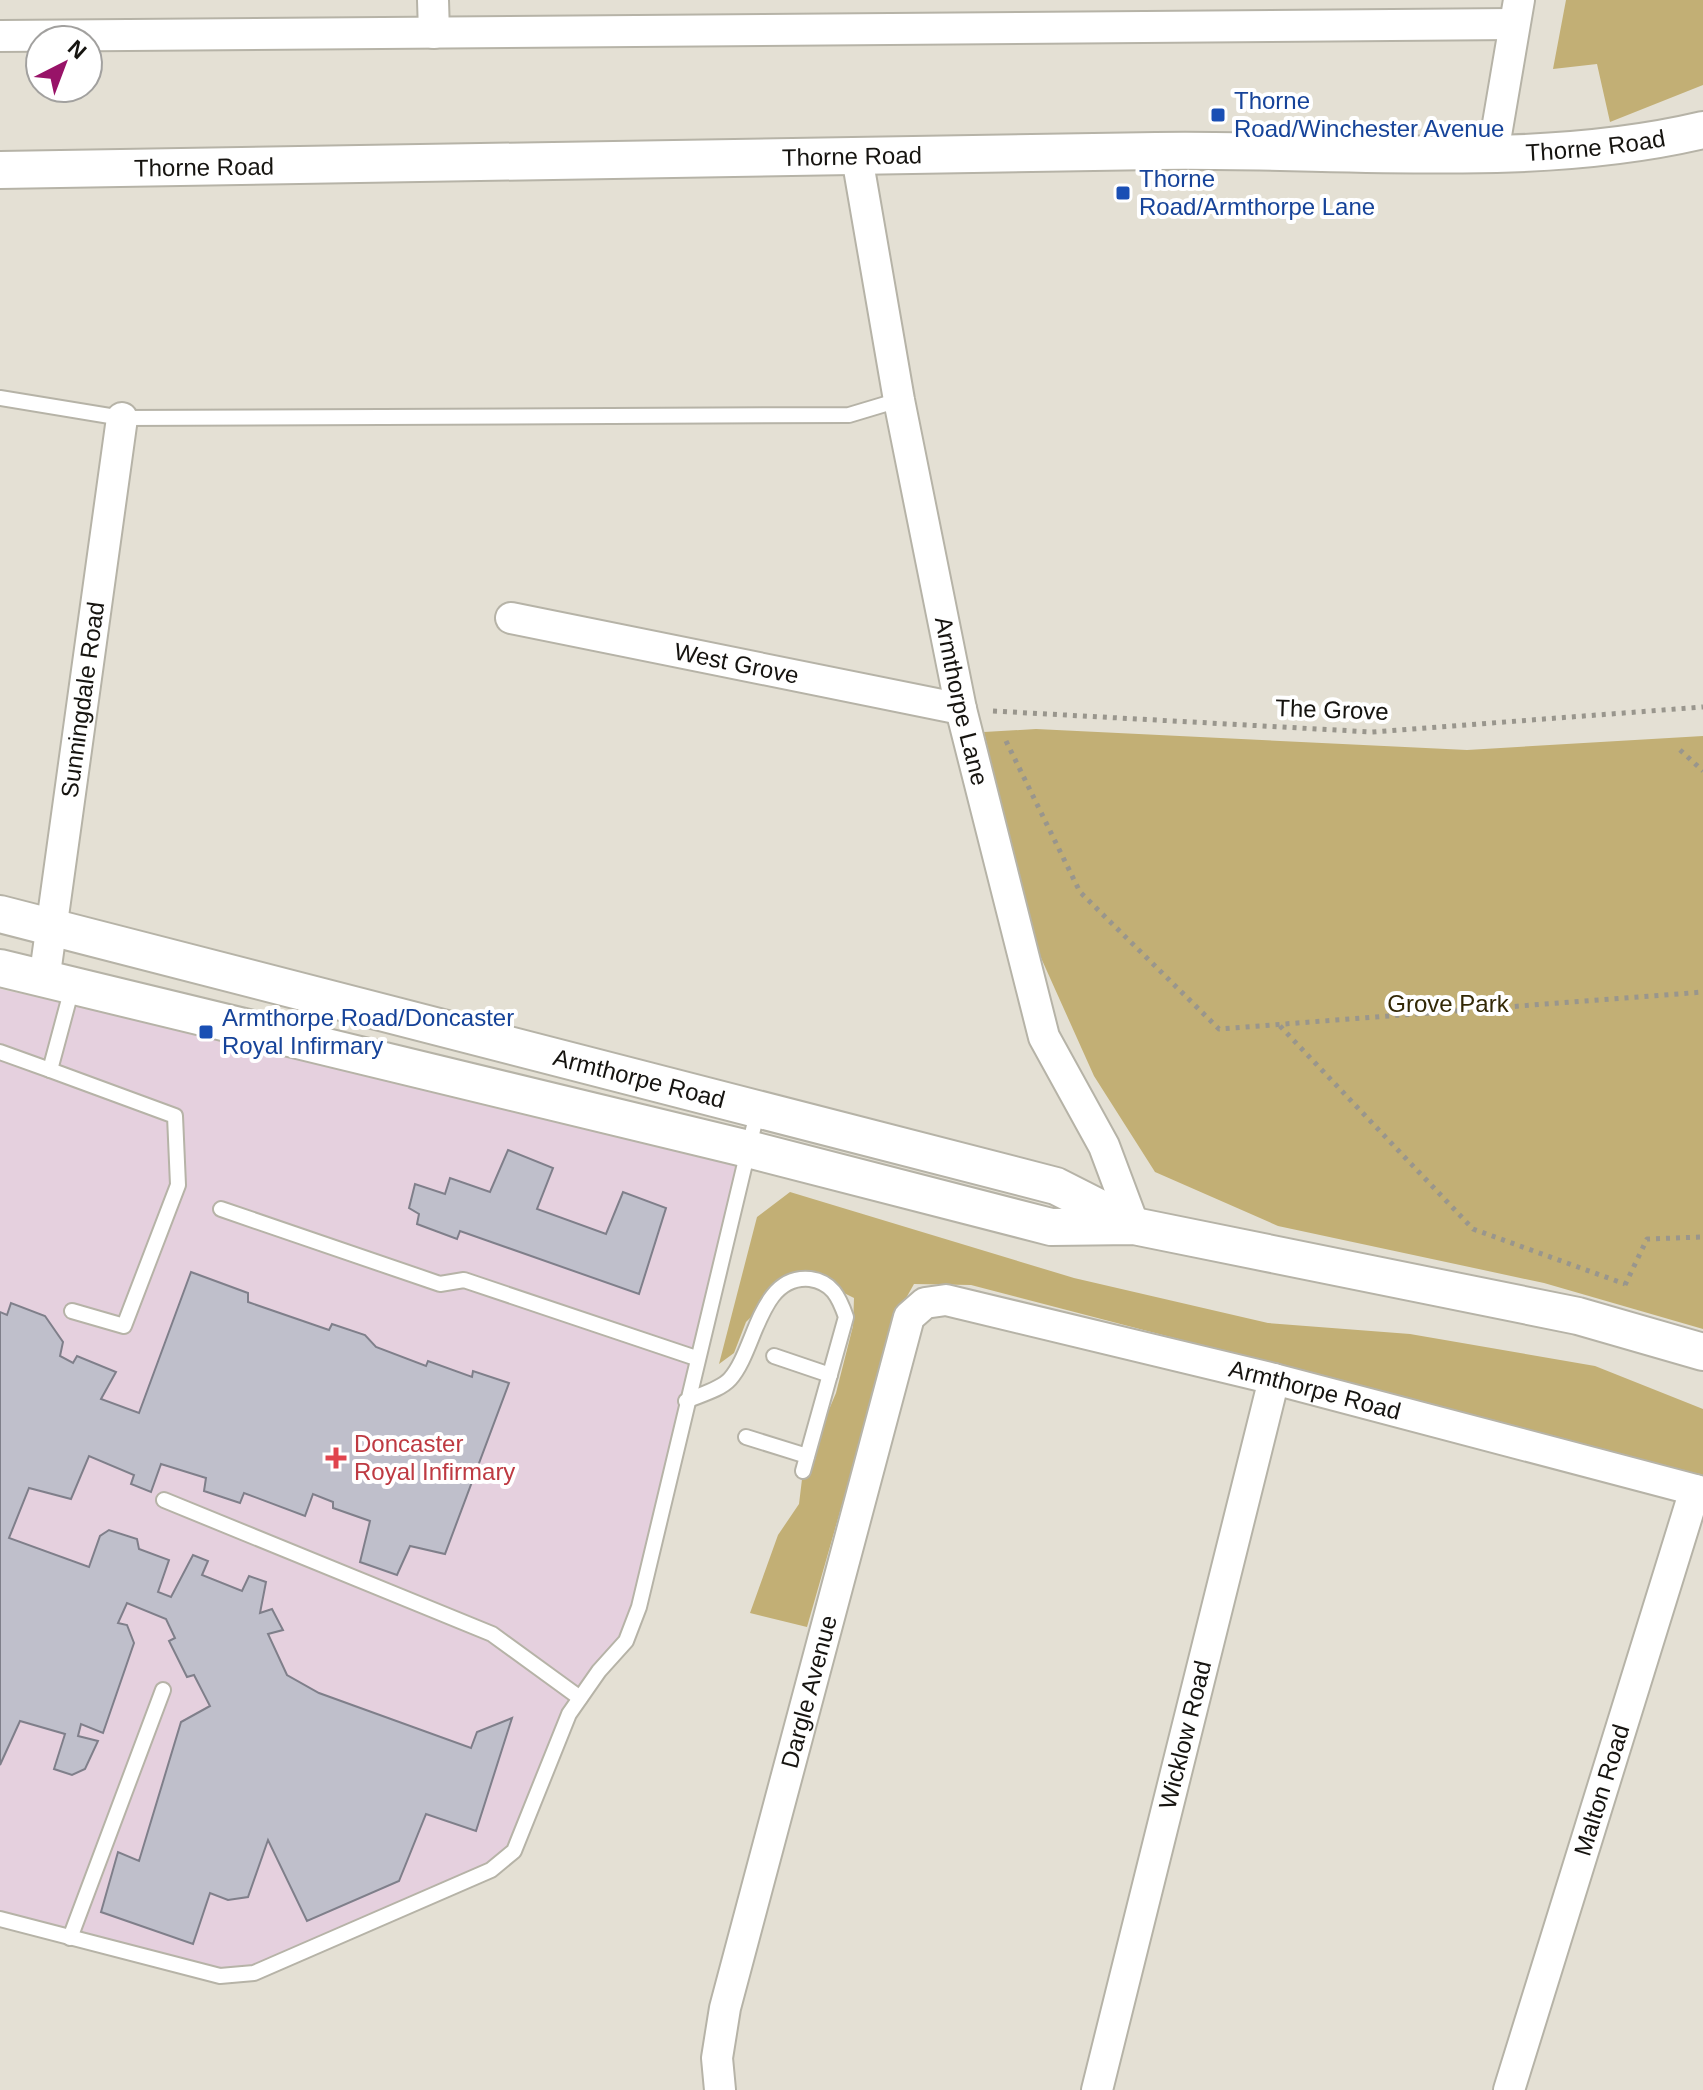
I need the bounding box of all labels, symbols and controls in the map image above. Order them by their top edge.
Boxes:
north arrow [24,24,104,104]
text: N [63,35,91,64]
place label: Thorne Road/Winchester Avenue [1234,87,1504,142]
marker: Thorne Road/Winchester Avenue [1209,106,1227,124]
street label: Thorne Road [1525,124,1667,166]
street label: Thorne Road [782,141,922,171]
street label: Thorne Road [134,153,274,181]
place label: Thorne Road/Armthorpe Lane [1139,165,1375,220]
marker: Thorne Road/Armthorpe Lane [1114,184,1132,202]
street label: Sunningdale Road [56,600,109,799]
street label: Armthorpe Lane [930,614,994,788]
street label: West Grove [672,637,801,689]
street label: The Grove [1275,694,1389,725]
park label: Grove Park [1387,990,1510,1017]
place label: Armthorpe Road/Doncaster Royal Infirmary [222,1004,514,1059]
marker: Armthorpe Road/Doncaster Royal Infirmary [197,1023,215,1041]
street label: Armthorpe Road [551,1043,728,1113]
street label: Armthorpe Road [1226,1355,1404,1425]
place label: Doncaster Royal Infirmary [354,1430,515,1485]
marker: Doncaster Royal Infirmary [325,1447,347,1469]
street label: Dargle Avenue [775,1612,842,1771]
street label: Wicklow Road [1153,1658,1216,1812]
street label: Malton Road [1568,1721,1635,1859]

